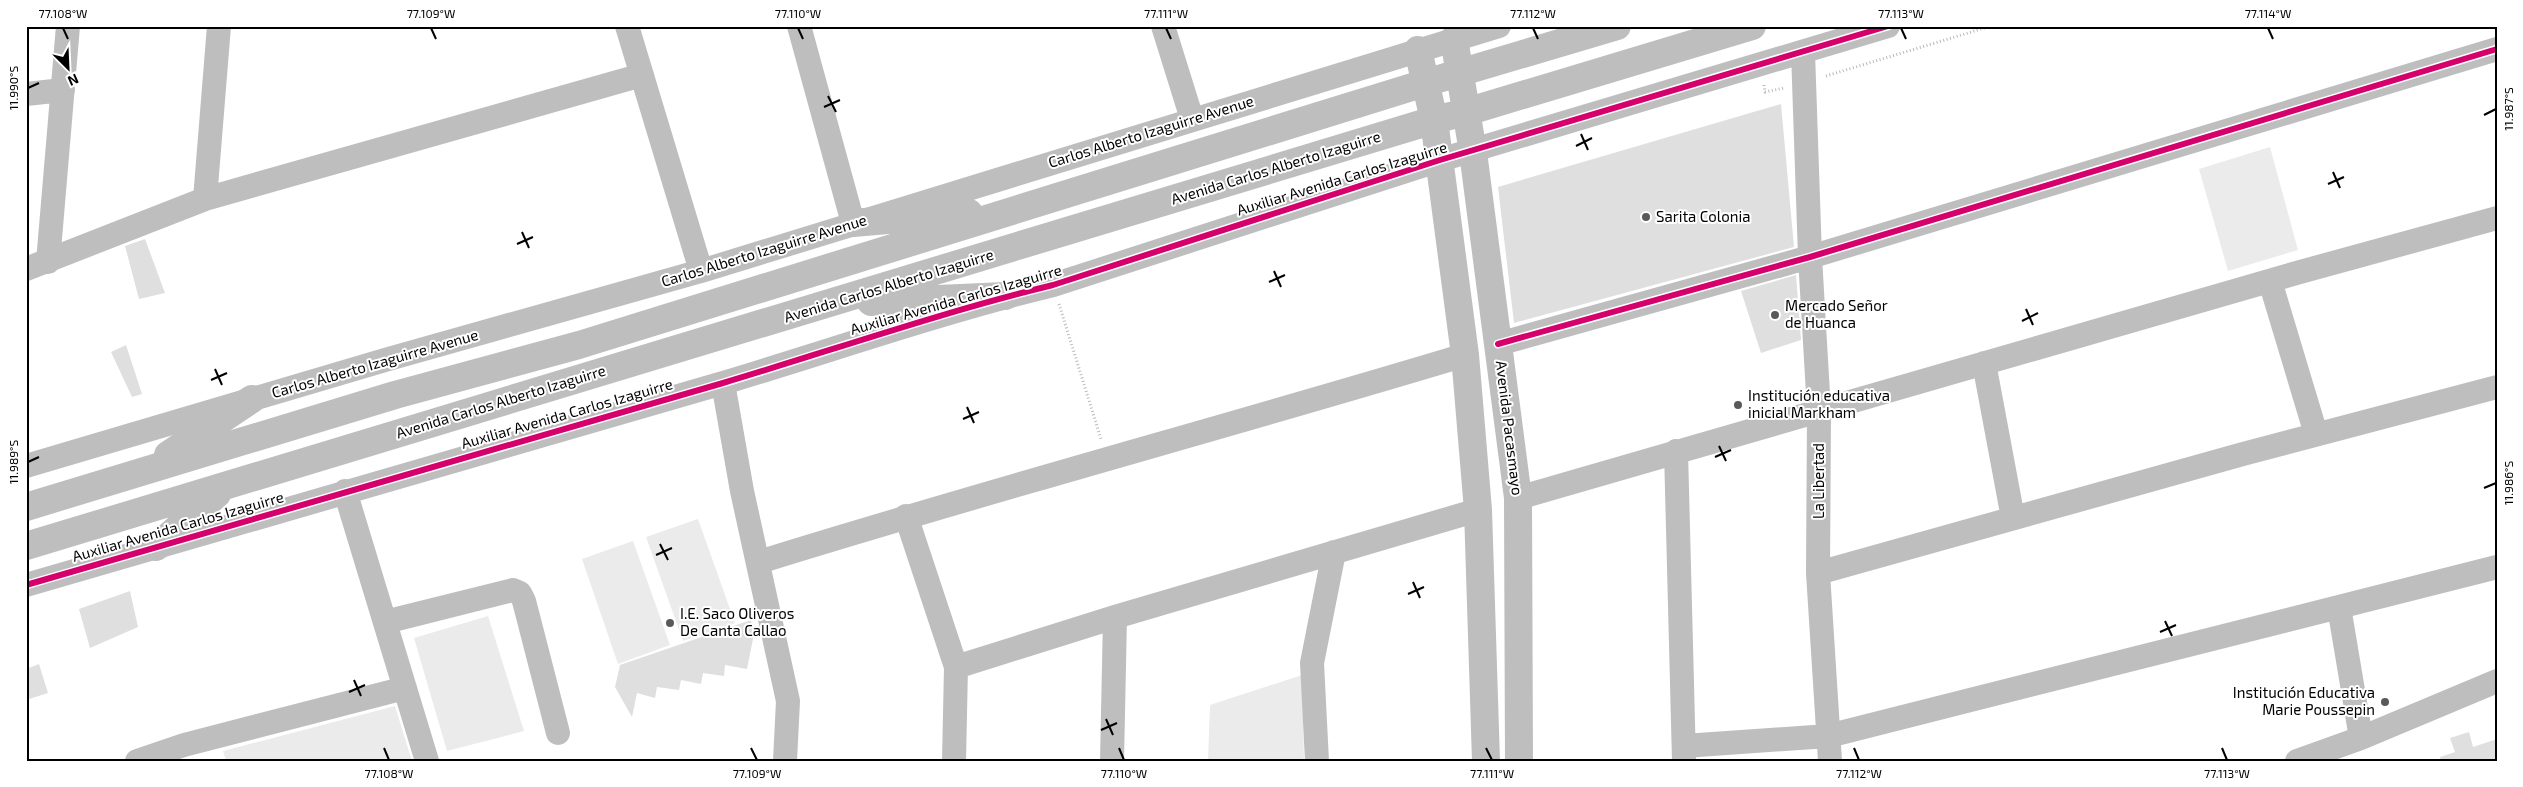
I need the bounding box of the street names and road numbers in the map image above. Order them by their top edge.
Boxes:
street label: Carlos Alberto Izaguirre Avenue [1046,91,1256,171]
street label: Avenida Carlos Alberto Izaguirre [1169,127,1383,208]
street label: Auxiliar Avenida Carlos Izaguirre [1234,137,1449,219]
street label: Carlos Alberto Izaguirre Avenue [659,210,869,290]
street label: Avenida Carlos Alberto Izaguirre [782,245,996,326]
street label: Auxiliar Avenida Carlos Izaguirre [848,260,1064,338]
street label: Carlos Alberto Izaguirre Avenue [269,325,480,401]
street label: Avenida Pacasmayo [1493,360,1527,496]
street label: Avenida Carlos Alberto Izaguirre [394,361,608,442]
street label: Auxiliar Avenida Carlos Izaguirre [459,374,675,452]
street label: La Libertad [1809,443,1827,519]
street label: Auxiliar Avenida Carlos Izaguirre [70,487,286,565]

